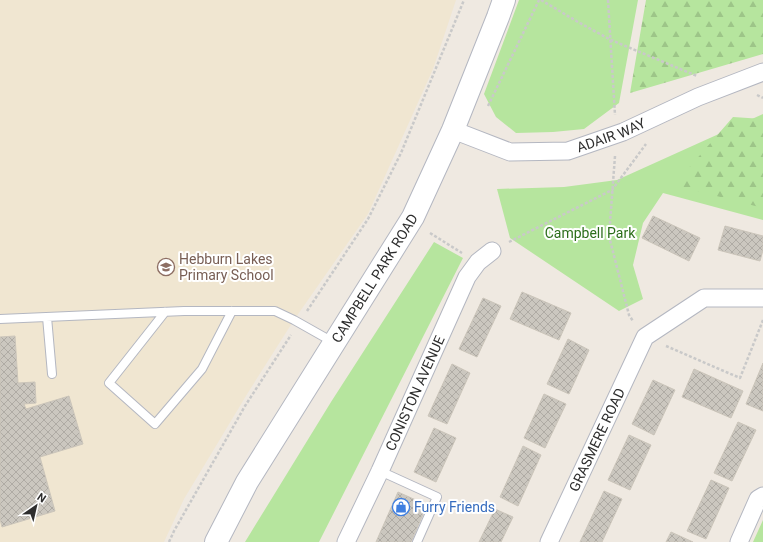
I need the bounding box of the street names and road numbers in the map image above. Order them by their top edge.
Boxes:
street label: ADAIR WAY [575,114,649,155]
street label: CAMPBELL PARK ROAD [328,211,421,346]
street label: CONISTON AVENUE [382,333,448,453]
street label: GRASMERE ROAD [566,385,628,494]

